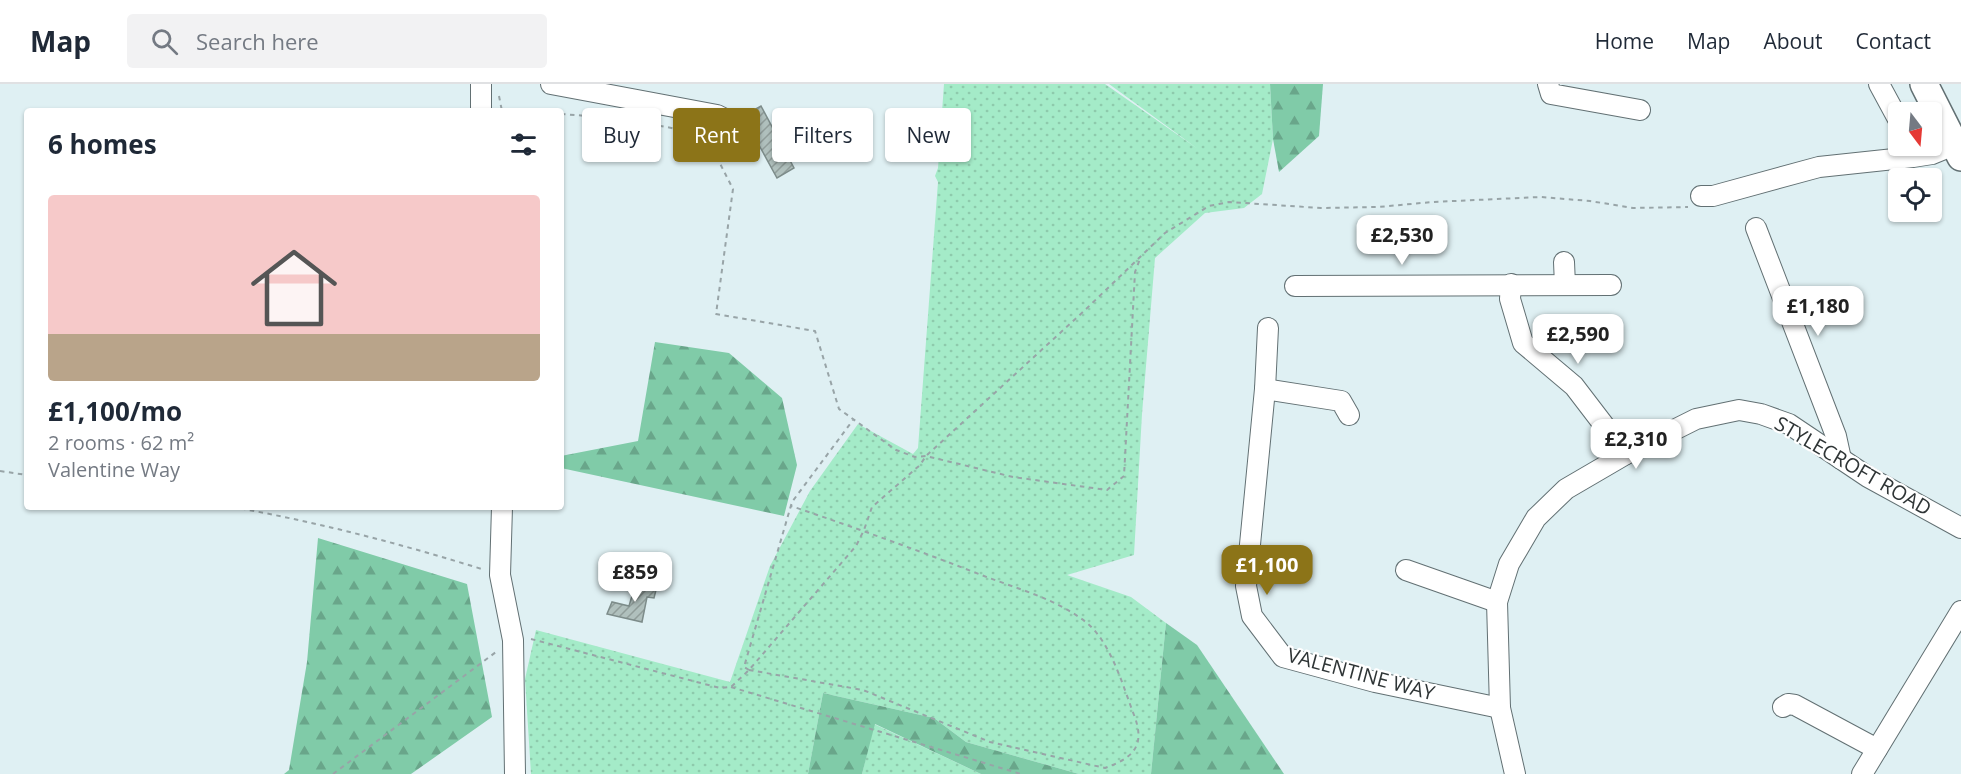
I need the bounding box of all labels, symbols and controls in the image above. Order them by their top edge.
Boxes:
search box [127,14,547,68]
text: Map [30,22,91,60]
icon: search [148,25,181,58]
text: Search here [196,26,319,56]
text: Home [1595,27,1654,55]
text: Map [1687,27,1730,55]
text: About [1763,27,1823,55]
text: Contact [1856,27,1931,55]
north arrow [1888,102,1942,156]
map controls [1888,102,1942,222]
chip: Buy [582,108,661,162]
chip: Rent [673,108,760,162]
chip: Filters [772,108,873,162]
chip: New [885,108,971,162]
text: 6 homes [48,126,157,162]
icon: filters [507,128,540,161]
button: locate [1888,168,1942,222]
pin: £2,530 [1353,215,1451,266]
text: £2,530 [1371,221,1433,248]
icon: home [240,234,348,342]
pin: £1,180 [1769,286,1867,337]
text: £1,180 [1787,292,1849,319]
pin: £2,590 [1529,314,1627,365]
text: £2,590 [1547,320,1609,347]
text: £1,100/mo [48,393,182,429]
street label: STYLECROFT ROAD [1770,410,1937,521]
pin: £2,310 [1587,419,1685,470]
text: £2,310 [1605,425,1667,452]
text: 2 rooms · 62 m² [48,429,194,456]
text: Valentine Way [48,456,180,483]
pin: £1,100 [1218,545,1316,596]
text: £1,100 [1236,551,1298,578]
pin: £859 [599,552,671,603]
text: £859 [612,558,658,585]
street label: VALENTINE WAY [1284,641,1439,706]

